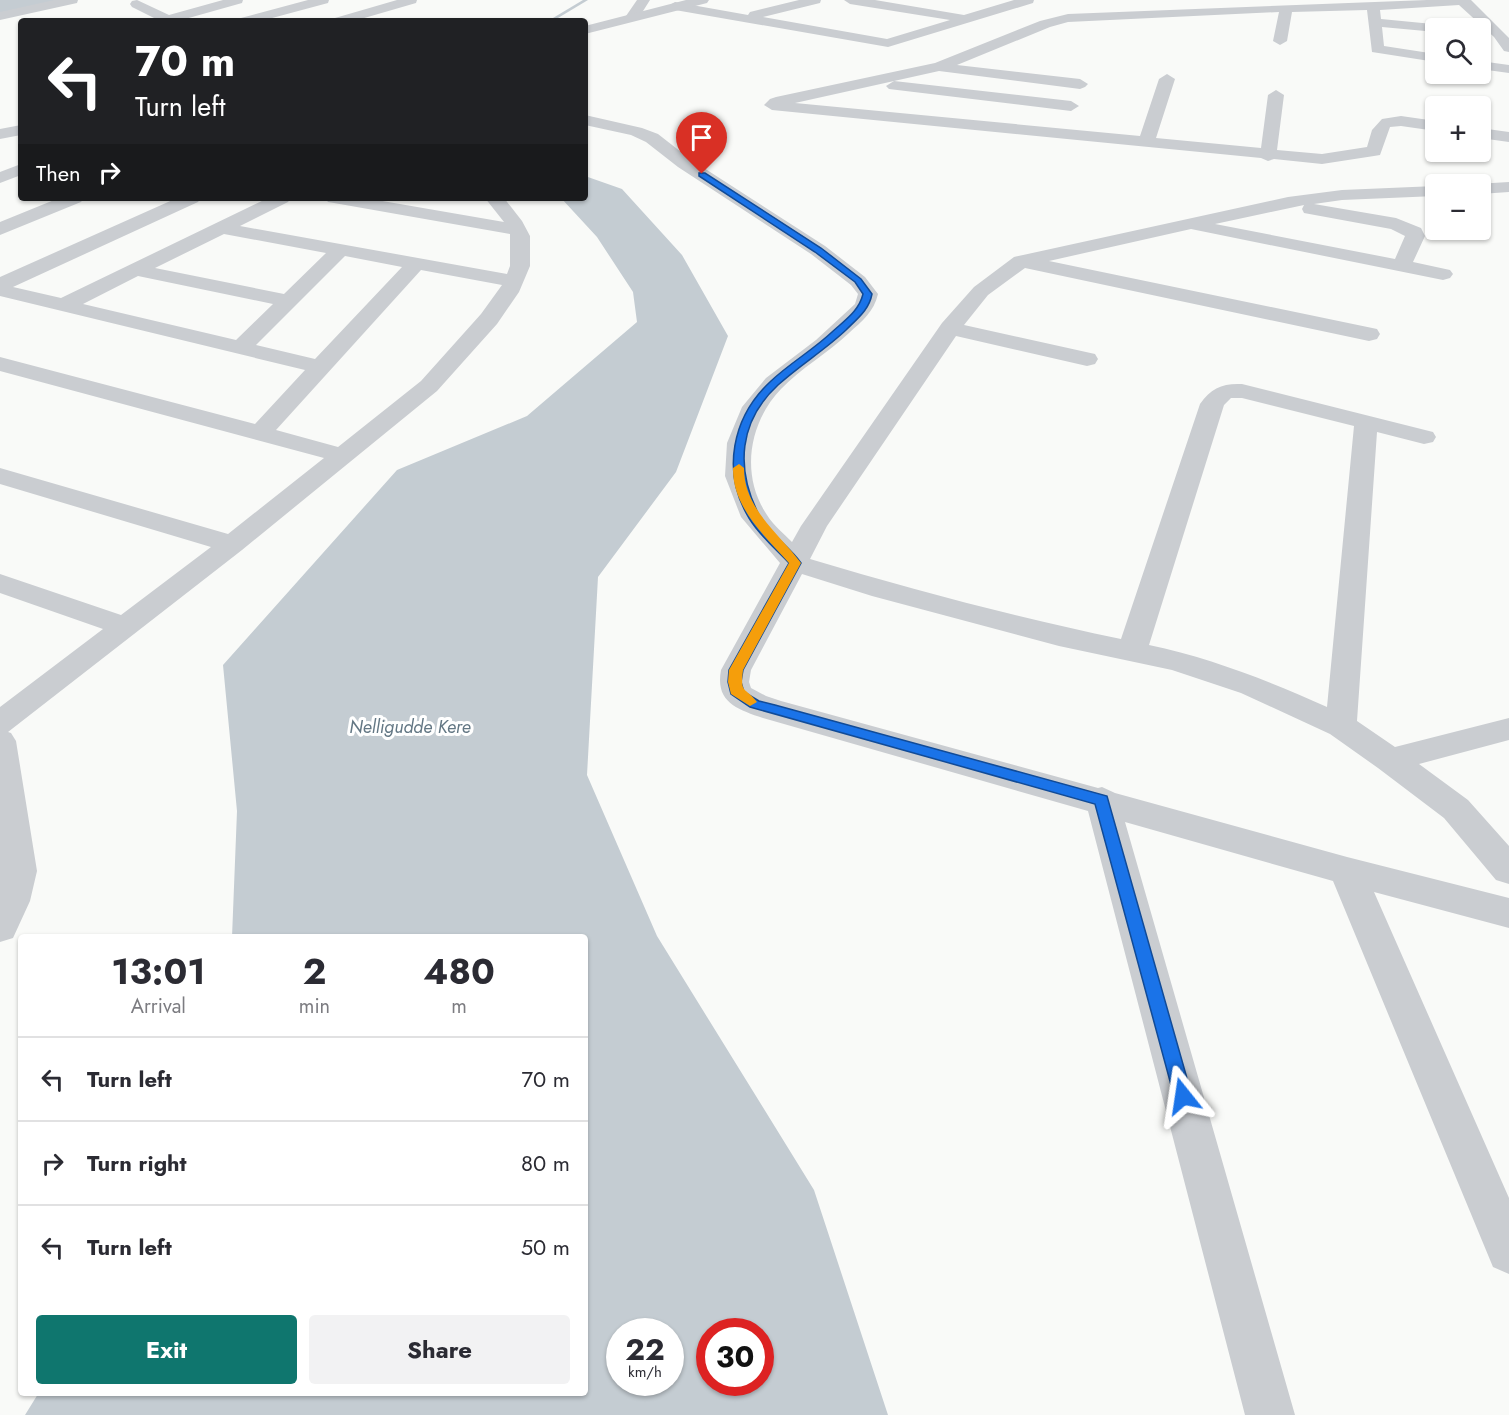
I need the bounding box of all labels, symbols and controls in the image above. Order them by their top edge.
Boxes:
map controls [1425,18,1491,240]
button: search [1425,18,1491,84]
text: 70 m [135,31,235,92]
icon: left [36,42,114,120]
text: Turn left [135,87,225,126]
button: + [1425,96,1491,162]
pin [676,112,727,174]
icon: arrive [685,121,718,154]
icon: right [93,156,126,189]
text: Then [36,157,81,189]
button: − [1425,174,1491,240]
water label: Nelligudde Kere [349,714,471,740]
text: 13:01 [111,945,206,997]
text: 2 [303,945,326,997]
text: 480 [423,945,495,997]
text: Arrival [131,992,186,1021]
text: min [299,992,330,1021]
text: m [451,992,467,1021]
icon: left [36,1063,69,1096]
text: Turn left [87,1063,172,1095]
text: 70 m [521,1063,570,1095]
position arrow [1151,1064,1215,1128]
icon: right [36,1147,69,1180]
text: Turn right [87,1147,187,1179]
text: 80 m [521,1147,570,1179]
icon: left [36,1231,69,1264]
text: Turn left [87,1231,172,1263]
text: 50 m [521,1231,570,1263]
button: Exit [36,1315,297,1384]
button: Share [309,1315,570,1384]
speed limit sign: 30 [696,1318,774,1396]
text: 22 [625,1328,665,1371]
text: km/h [628,1361,662,1383]

